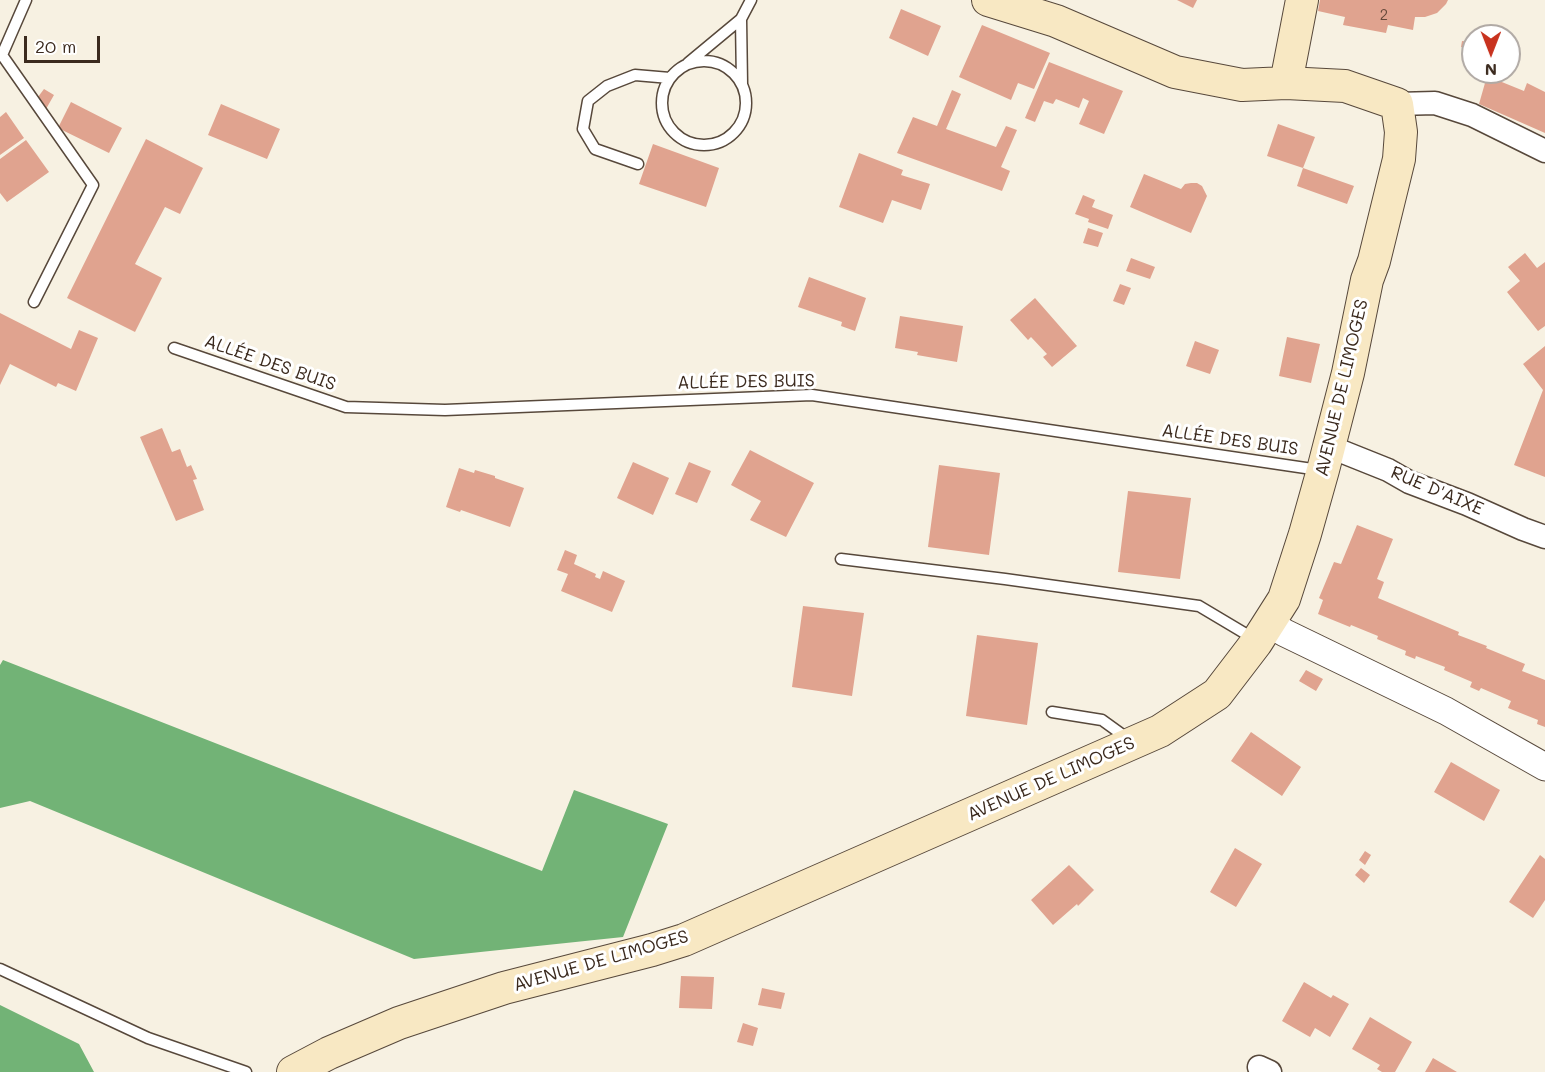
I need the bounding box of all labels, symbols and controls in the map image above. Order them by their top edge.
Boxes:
house number: 2 [1380,6,1388,24]
scale bar [27,24,104,62]
north arrow [1461,24,1521,84]
text: 20 m [35,34,76,58]
text: N [1485,60,1497,81]
street label: AVENUE DE LIMOGES [1311,297,1373,479]
street label: ALLÉE DES BUIS [201,330,339,396]
street label: ALLÉE DES BUIS [677,370,815,394]
street label: ALLÉE DES BUIS [1160,420,1300,460]
street label: RUE D'AIXE [1387,462,1487,520]
street label: AVENUE DE LIMOGES [964,732,1138,826]
street label: AVENUE DE LIMOGES [511,926,691,996]

